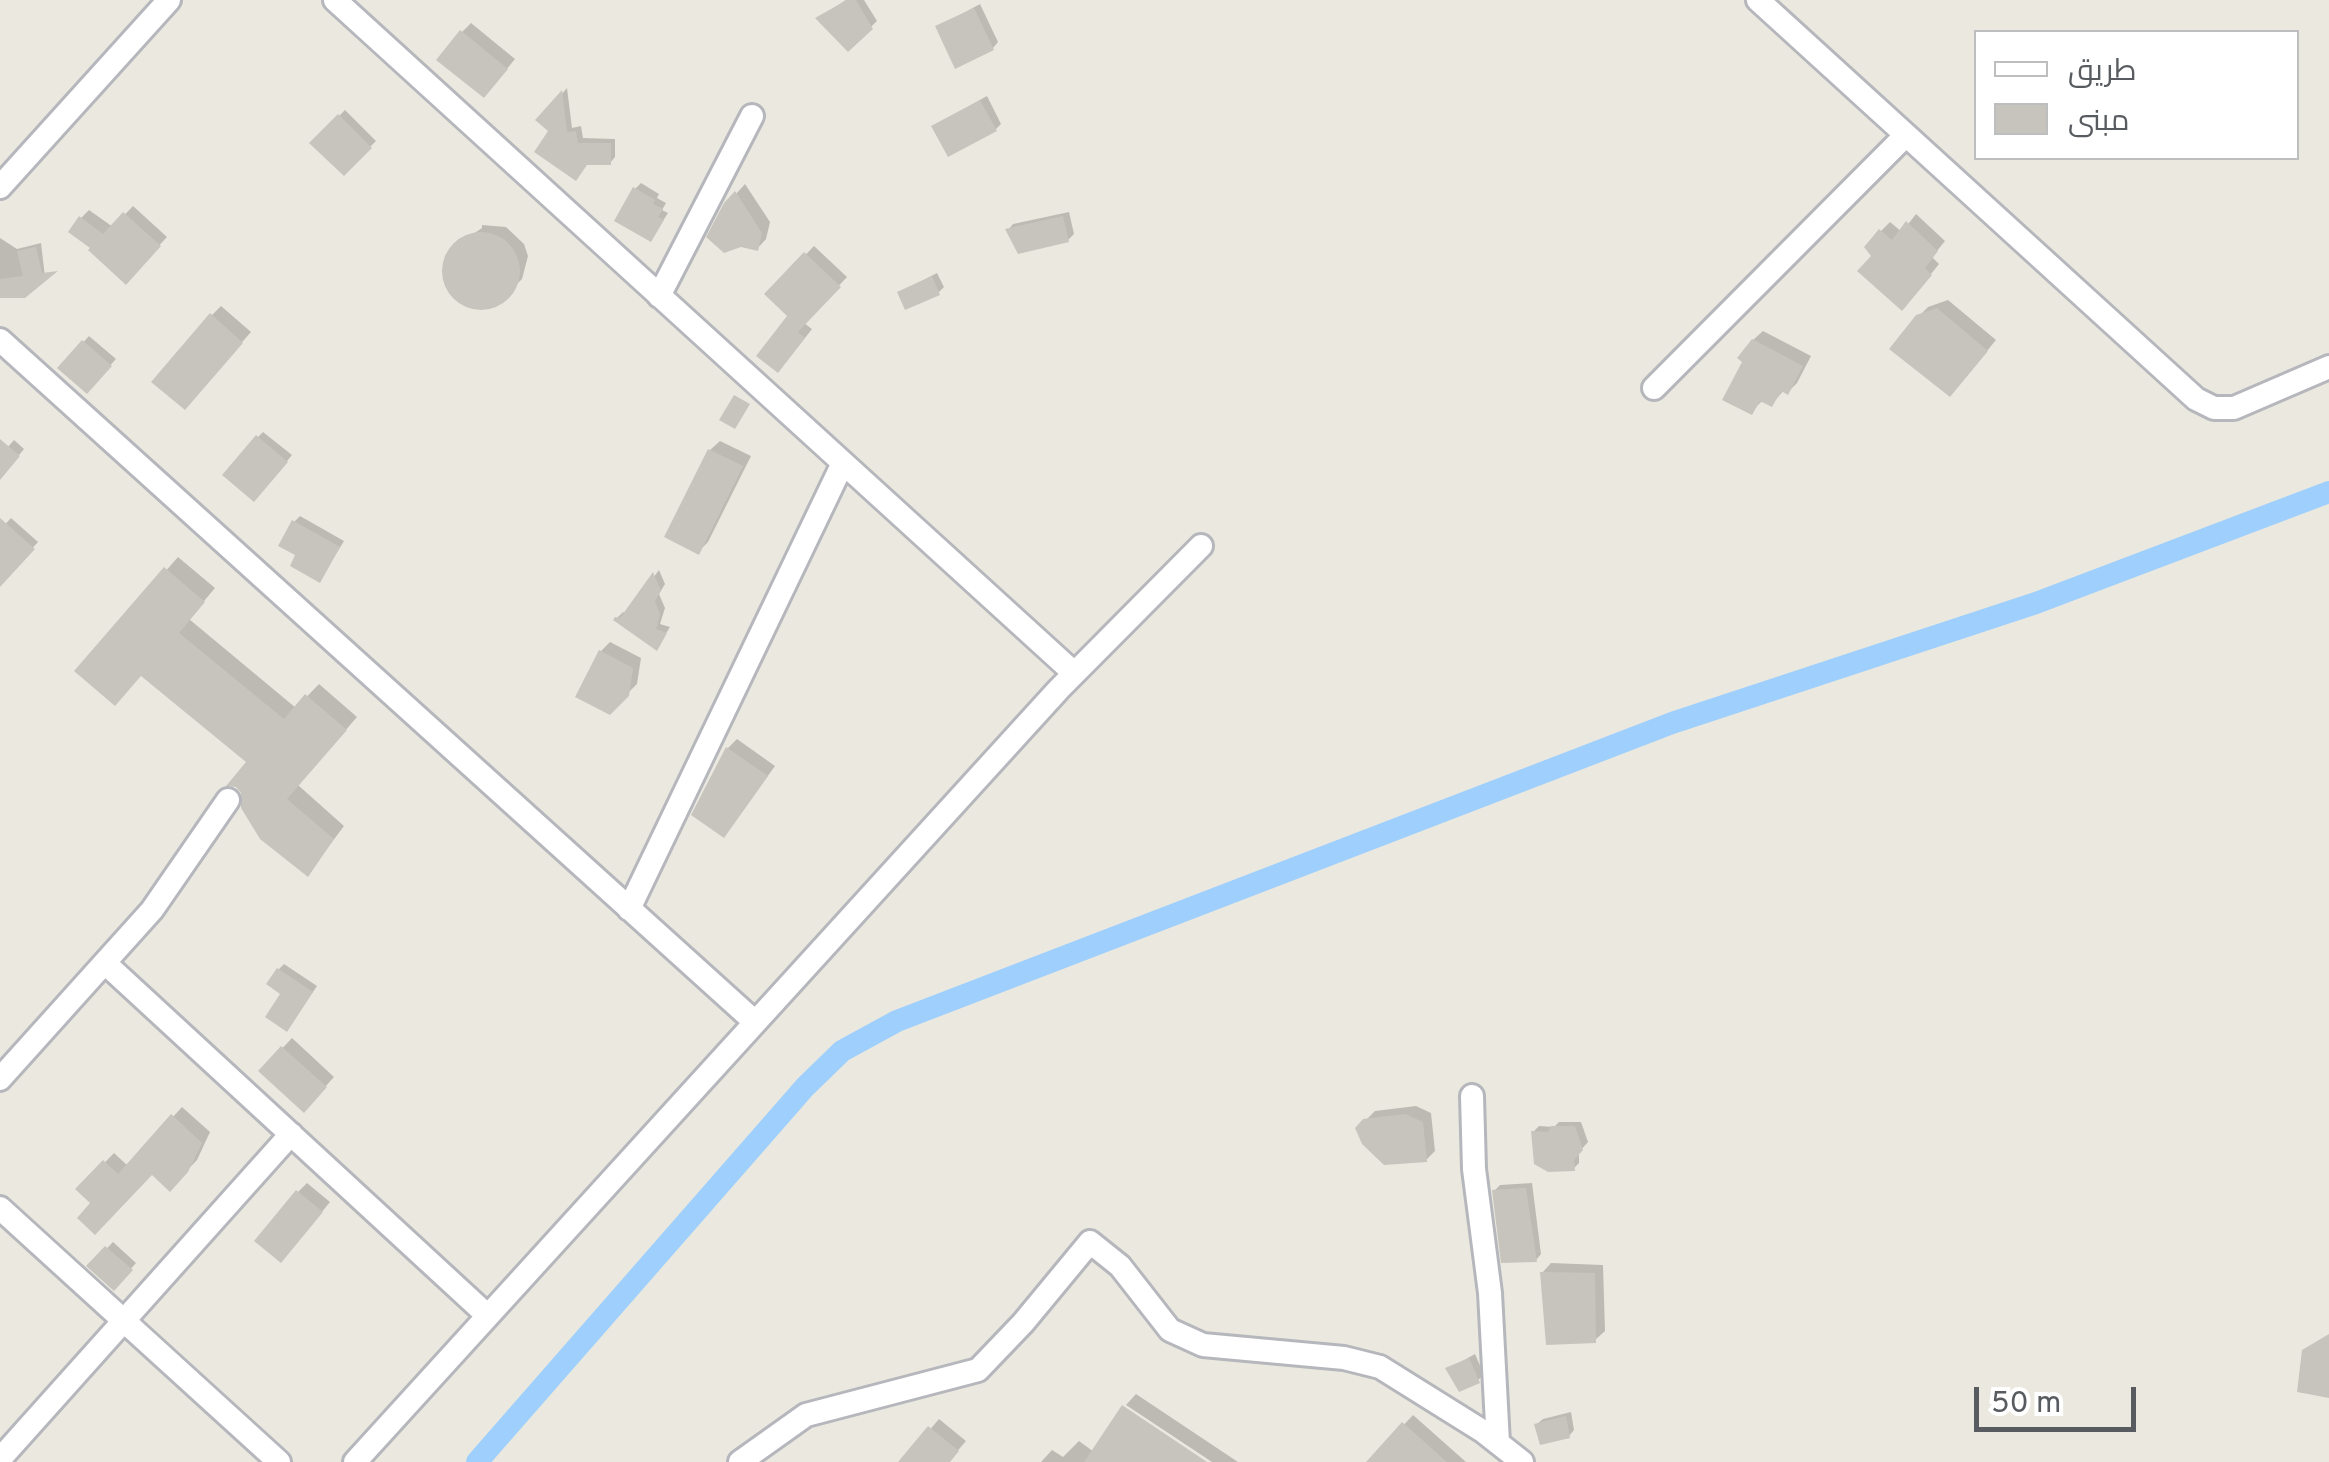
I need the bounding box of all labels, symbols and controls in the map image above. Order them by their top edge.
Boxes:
legend [1974,30,2299,160]
text: طريق [2068,54,2137,91]
text: مبنى [2068,104,2129,141]
scale bar [1979,1367,2142,1429]
text: 50 m [1991,1386,2061,1423]

